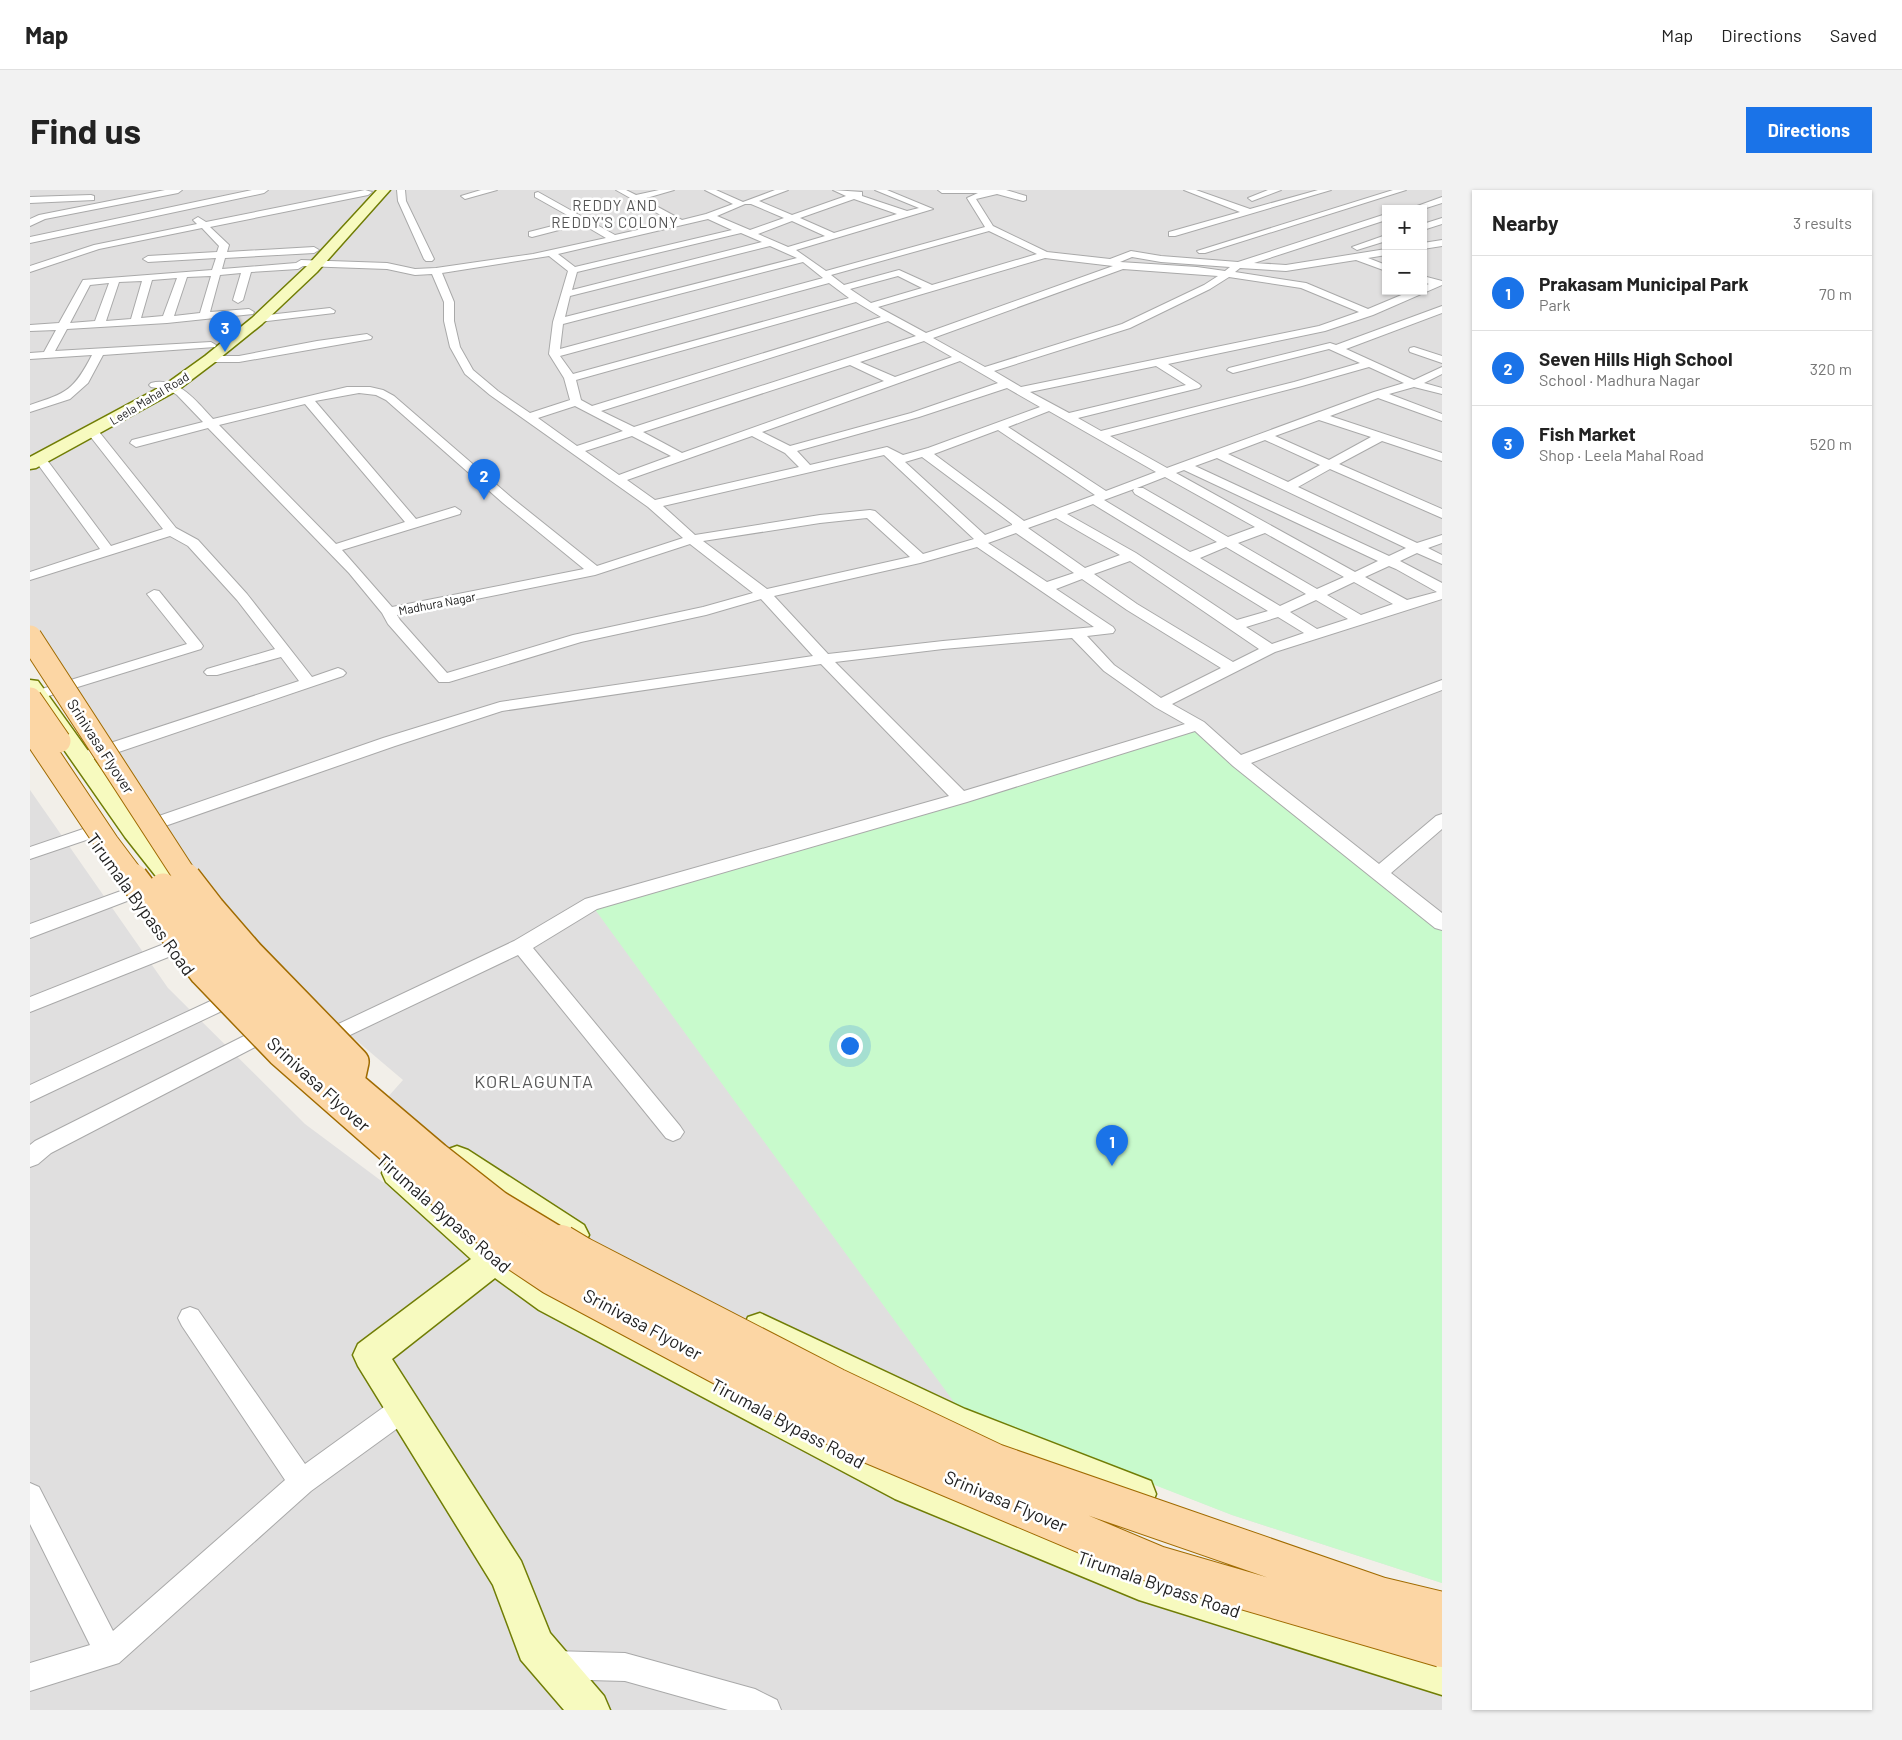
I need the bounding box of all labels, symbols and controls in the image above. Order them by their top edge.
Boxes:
text: Map [25,20,68,49]
text: Map [1661,24,1693,46]
text: Directions [1721,24,1802,46]
text: Saved [1830,24,1877,46]
button: Directions [1746,107,1872,153]
text: Find us [30,109,141,151]
district label: REDDY AND REDDY'S COLONY [551,196,679,231]
map controls [1382,205,1427,295]
button: + [1382,205,1427,250]
text: Nearby [1492,210,1558,235]
text: 3 results [1793,213,1852,232]
button: − [1382,250,1427,295]
text: Prakasam Municipal Park [1539,272,1749,295]
text: 1 [1505,284,1511,303]
text: 70 m [1819,284,1852,303]
text: Park [1539,295,1570,314]
pin: 3 [209,311,241,352]
text: Seven Hills High School [1539,347,1733,370]
text: 2 [1504,359,1512,378]
text: 320 m [1810,359,1852,378]
street label: Leela Mahal Road [107,369,191,427]
text: School · Madhura Nagar [1539,370,1700,389]
text: Fish Market [1539,422,1636,445]
text: 3 [1504,434,1512,453]
text: 520 m [1810,434,1852,453]
text: Shop · Leela Mahal Road [1539,445,1704,464]
pin: 2 [468,459,500,500]
street label: Madhura Nagar [397,589,477,617]
street label: Srinivasa Flyover [64,695,139,797]
street label: Tirumala Bypass Road [82,828,200,980]
street label: Srinivasa Flyover [263,1032,375,1136]
your location [837,1033,863,1059]
district label: KORLAGUNTA [474,1070,594,1092]
pin: 1 [1096,1125,1128,1166]
street label: Tirumala Bypass Road [372,1149,516,1277]
street label: Srinivasa Flyover [580,1284,706,1365]
street label: Tirumala Bypass Road [707,1373,869,1473]
street label: Srinivasa Flyover [941,1465,1071,1537]
street label: Tirumala Bypass Road [1075,1546,1243,1622]

